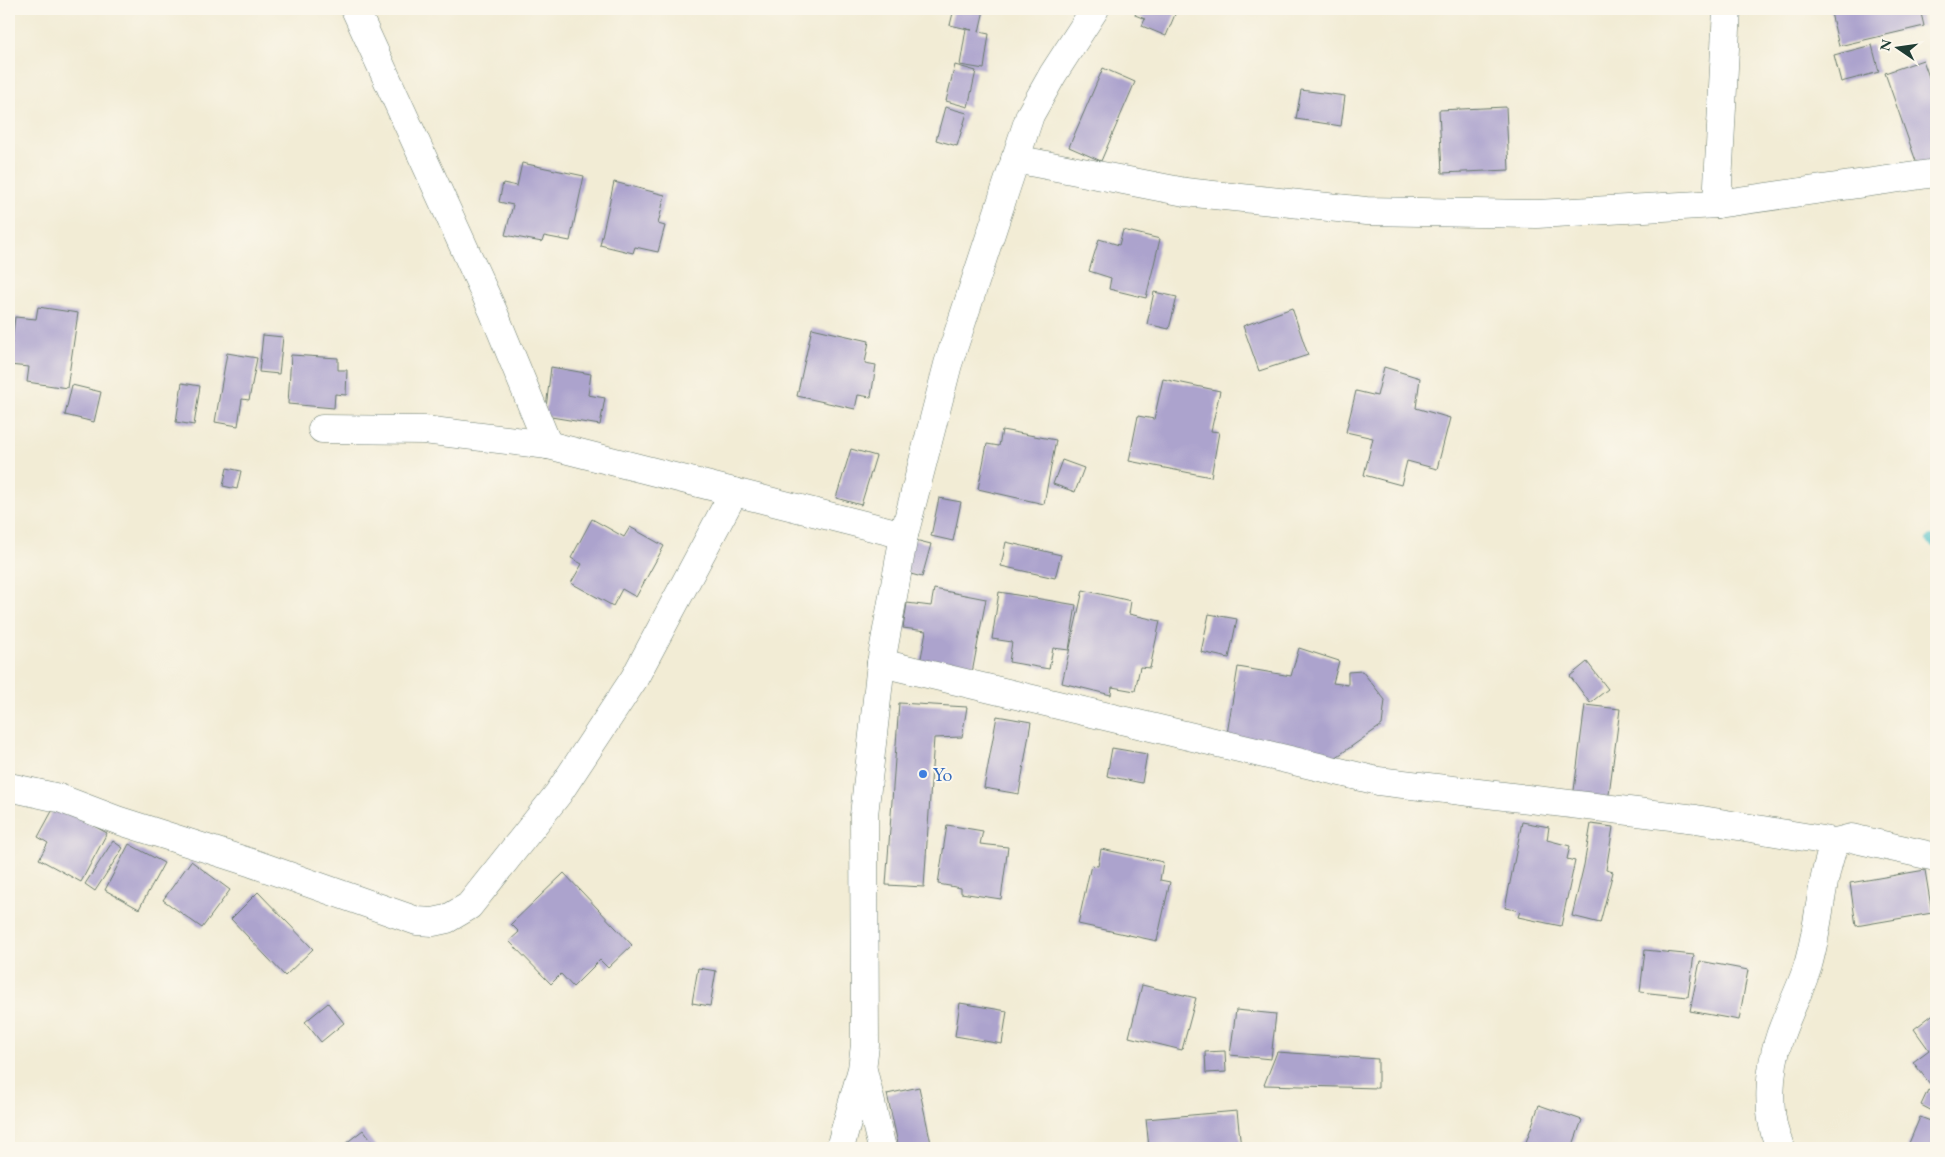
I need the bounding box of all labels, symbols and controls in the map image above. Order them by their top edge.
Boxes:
north arrow [1872,22,1922,72]
text: N [1875,37,1896,53]
place label: Yo [933,761,953,787]
marker: Yo [917,768,929,780]

